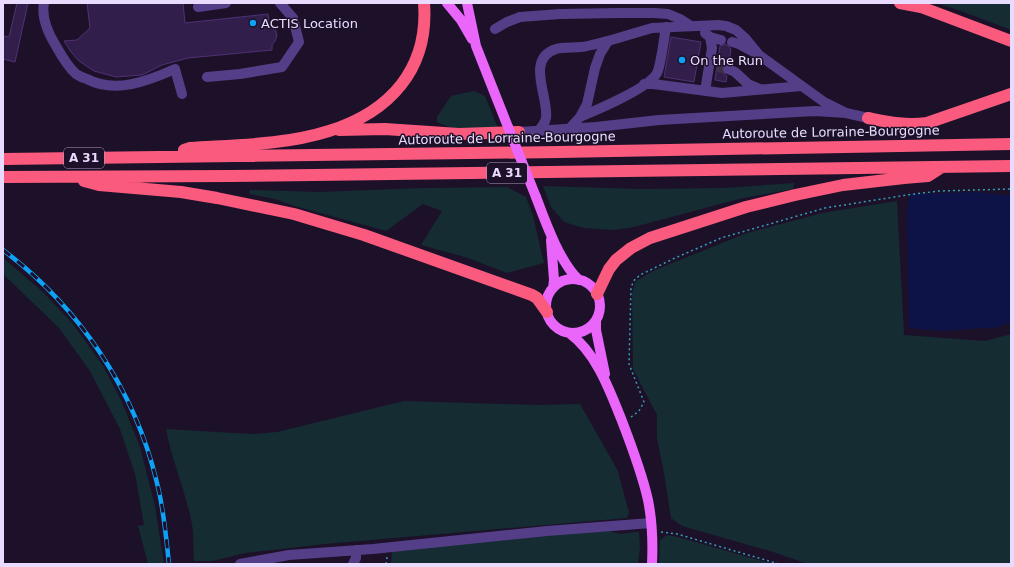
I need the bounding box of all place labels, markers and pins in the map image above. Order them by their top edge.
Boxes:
place label: ACTIS Location [261,16,358,31]
marker: ACTIS Location [248,18,258,28]
place label: On the Run [690,53,763,68]
marker: On the Run [677,55,687,65]

